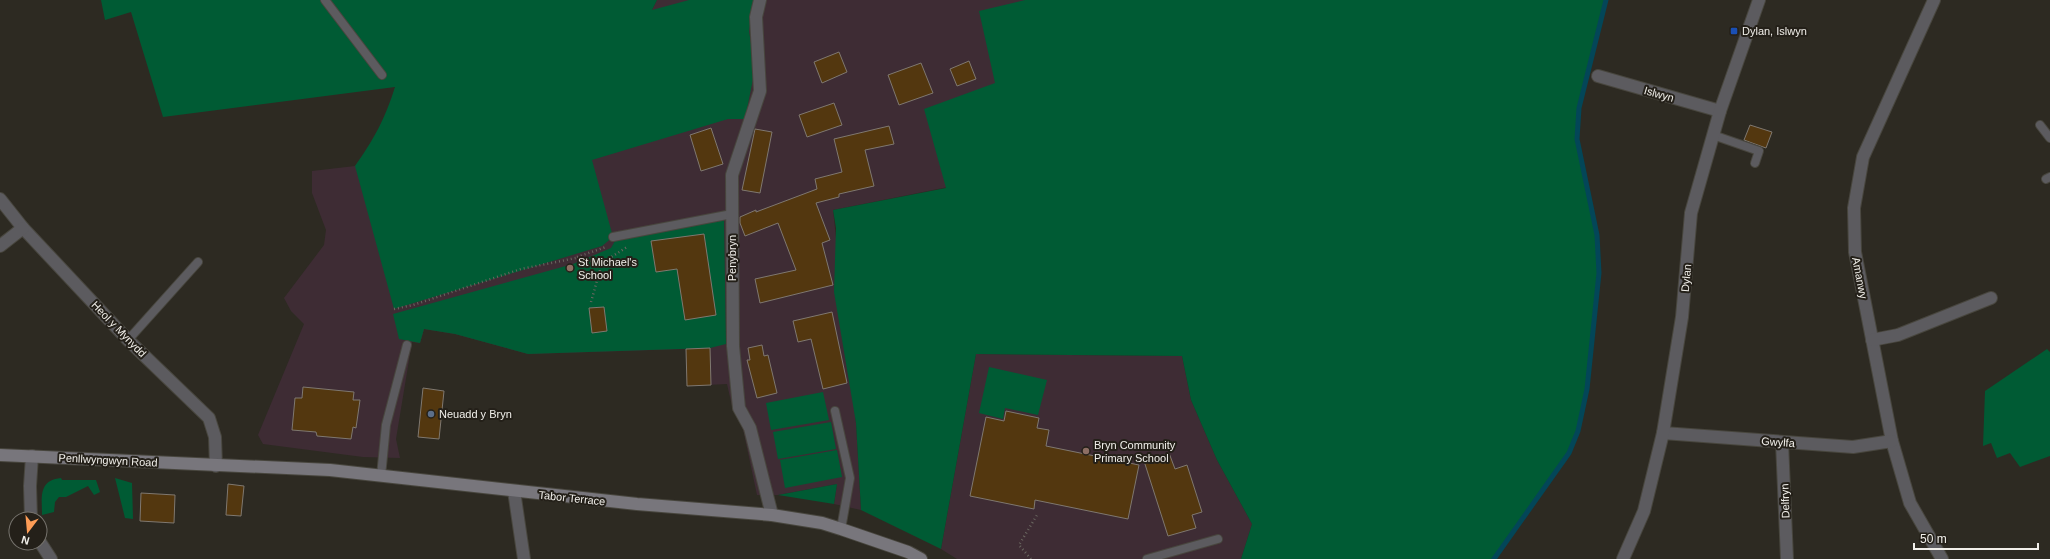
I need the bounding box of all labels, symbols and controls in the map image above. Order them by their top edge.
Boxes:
place label: Dylan, Islwyn [1742,25,1807,37]
marker: Dylan, Islwyn [1729,26,1739,36]
street label: Islwyn [1643,84,1675,104]
street label: Penybryn [726,235,738,281]
place label: St Michael's School [578,256,637,281]
street label: Amanwy [1850,256,1870,300]
marker: St Michael's School [565,263,575,273]
street label: Dylan [1679,263,1693,293]
street label: Heol y Mynydd [89,299,149,359]
place label: Neuadd y Bryn [439,408,512,420]
marker: Neuadd y Bryn [426,409,436,419]
street label: Gwylfa [1761,435,1796,449]
place label: Bryn Community Primary School [1094,439,1176,464]
marker: Bryn Community Primary School [1081,446,1091,456]
street label: Penllwyngwyn Road [58,451,158,469]
street label: Delfryn [1778,483,1792,519]
street label: Tabor Terrace [538,489,606,507]
north arrow [8,511,48,551]
scale bar [1914,525,2038,551]
text: 50 m [1920,532,1947,546]
text: N [20,534,31,547]

